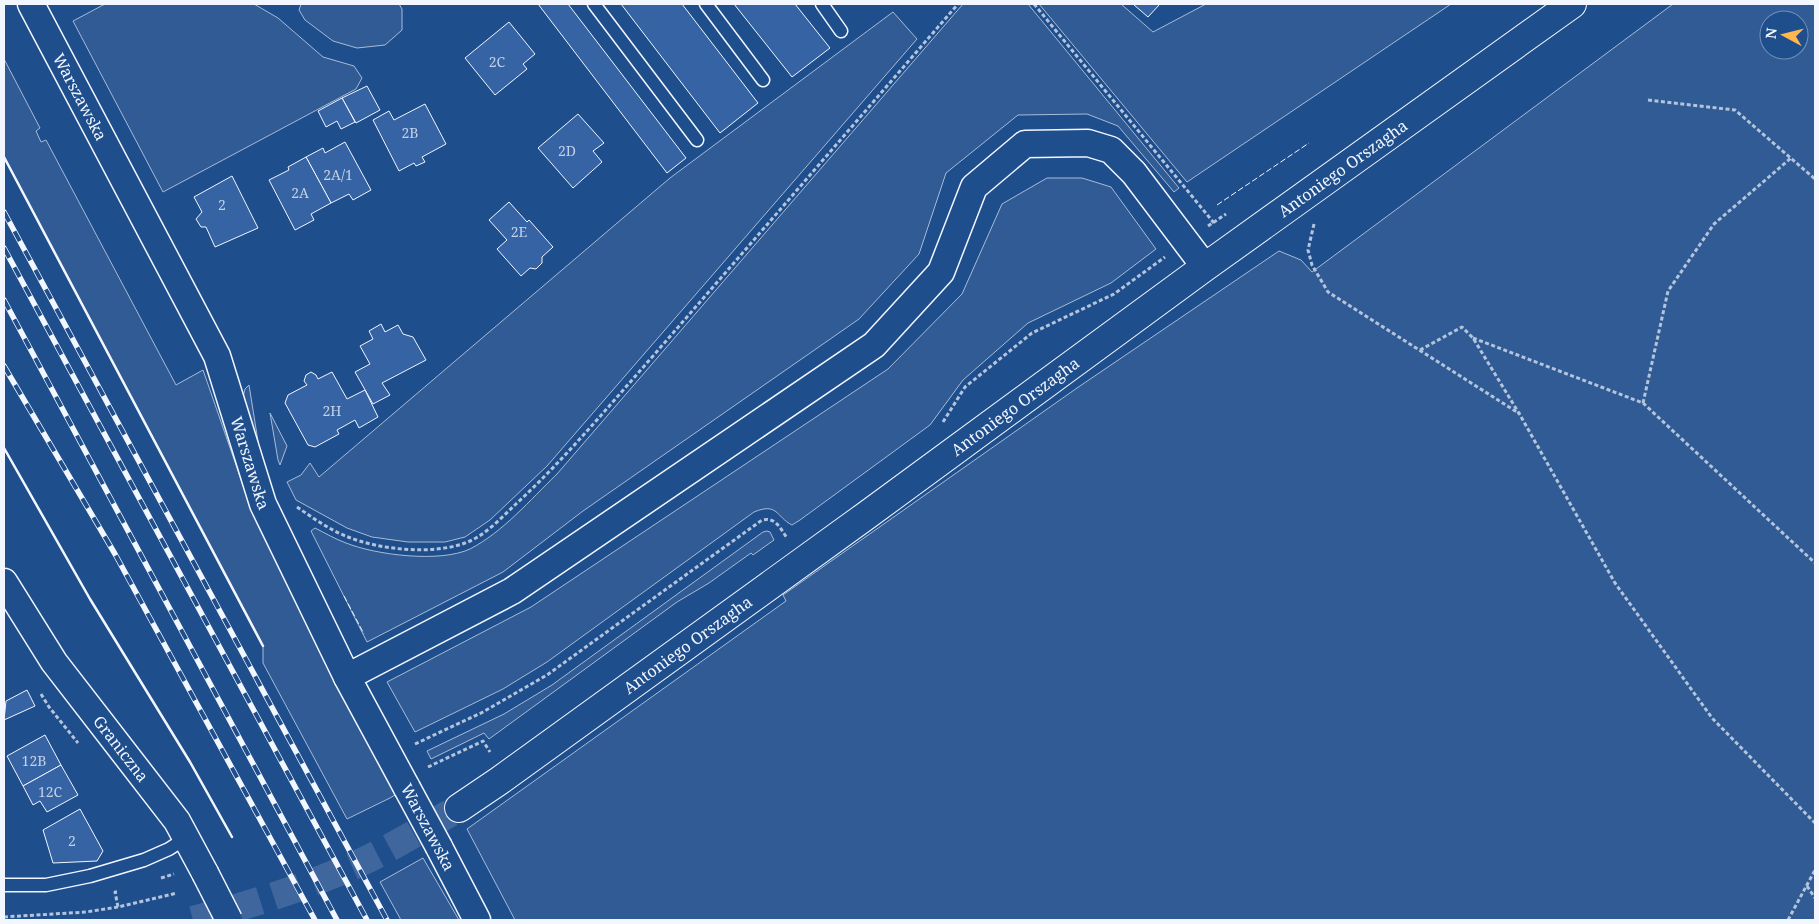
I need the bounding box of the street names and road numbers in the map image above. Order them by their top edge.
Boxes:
street label: Warszawska [48,49,112,144]
street label: Antoniego Orszagha [1274,114,1412,222]
street label: Antoniego Orszagha [946,352,1084,461]
street label: Warszawska [225,414,275,513]
street label: Antoniego Orszagha [619,591,757,699]
street label: Graniczna [88,711,154,787]
street label: Warszawska [396,779,460,875]

